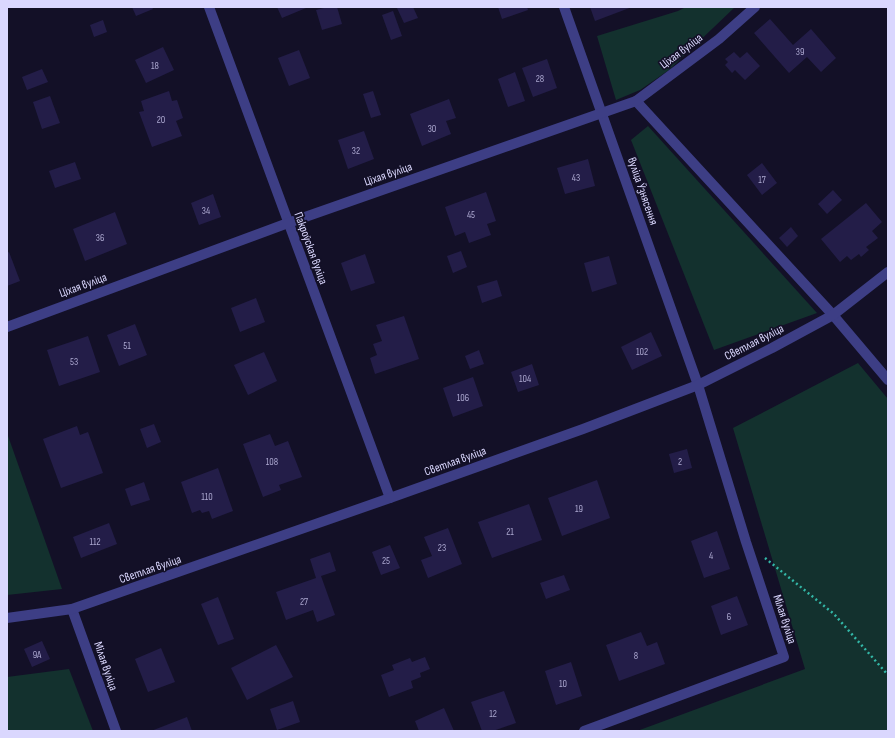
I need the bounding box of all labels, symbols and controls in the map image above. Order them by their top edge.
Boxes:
street label: Ціхая вуліца [657,30,706,72]
house number: 39 [796,46,804,58]
house number: 18 [151,60,159,72]
house number: 28 [536,73,544,85]
house number: 20 [157,114,165,126]
house number: 30 [428,123,436,135]
house number: 32 [352,145,360,157]
street label: вуліца Ўзнясення [624,155,661,227]
street label: Ціхая вуліца [362,159,414,190]
house number: 43 [572,172,580,184]
house number: 17 [758,174,766,186]
house number: 34 [202,205,210,217]
house number: 45 [467,209,475,221]
street label: Пакроўская вуліца [291,210,331,287]
house number: 36 [96,232,104,244]
street label: Ціхая вуліца [57,270,109,301]
street label: Светлая вуліца [722,321,787,364]
house number: 51 [123,340,131,352]
house number: 102 [636,346,648,358]
house number: 53 [70,356,78,368]
house number: 104 [519,373,531,385]
house number: 106 [457,392,469,404]
street label: Светлая вуліца [422,443,488,480]
house number: 108 [266,456,278,468]
house number: 2 [678,456,682,468]
house number: 110 [201,491,213,503]
house number: 19 [575,503,583,515]
house number: 21 [506,526,514,538]
house number: 112 [89,536,101,548]
house number: 23 [438,542,446,554]
house number: 4 [709,550,713,562]
street label: Светлая вуліца [117,552,184,587]
house number: 25 [382,555,390,567]
street label: Мілая вуліца [770,593,800,646]
house number: 27 [300,596,308,608]
house number: 6 [727,611,731,623]
street label: Мілая вуліца [90,640,121,693]
house number: 9А [33,649,42,661]
house number: 8 [634,650,638,662]
house number: 10 [559,678,567,690]
house number: 12 [489,708,497,720]

